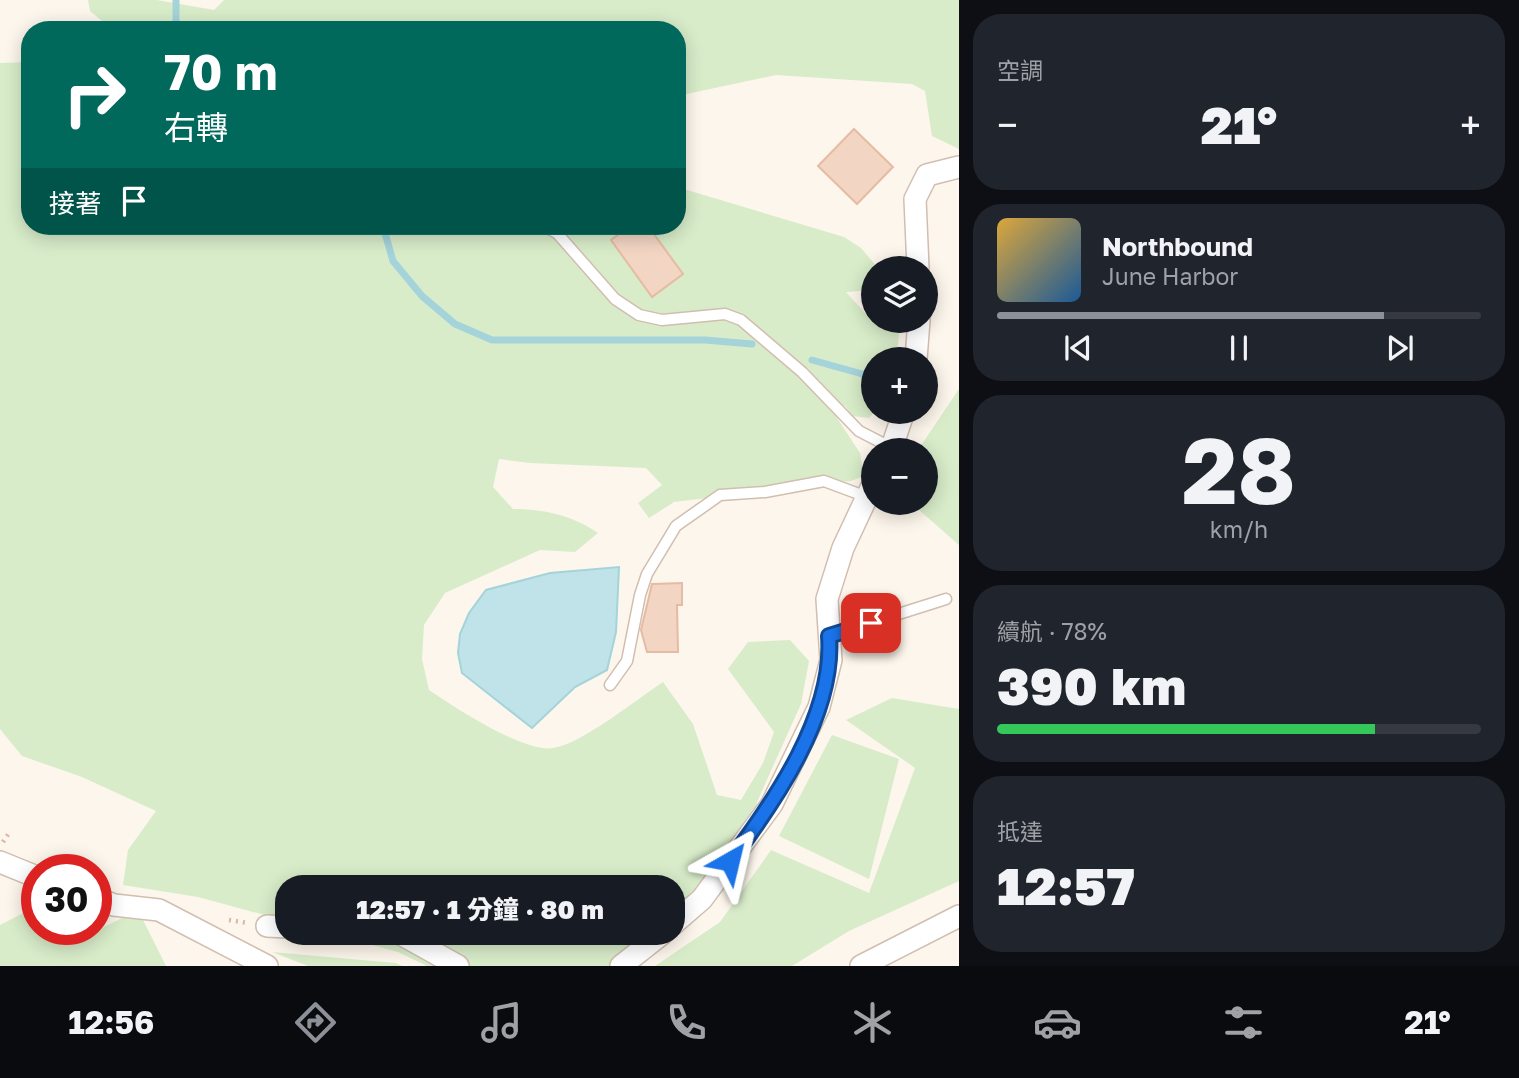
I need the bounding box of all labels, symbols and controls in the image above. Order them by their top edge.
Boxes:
text: 70 m [164,42,278,101]
icon: right [49,49,140,140]
text: 空調 [997,56,1043,84]
text: 21° [1201,93,1277,155]
text: − [997,102,1018,147]
text: + [1460,102,1481,147]
text: 右轉 [164,108,228,146]
icon: arrive [115,182,153,220]
text: 接著 [49,188,101,219]
text: Northbound [1102,231,1253,262]
map controls [861,256,938,515]
button: layers [861,256,938,333]
text: June Harbor [1102,262,1238,290]
icon: previous [1059,329,1097,367]
icon: pause [1220,329,1258,367]
icon: next [1381,329,1419,367]
button: + [861,347,938,424]
text: 28 [1182,415,1296,524]
button: − [861,438,938,515]
text: km/h [1210,515,1268,543]
pin [841,593,901,653]
icon: arrive [852,604,890,642]
text: 續航 · 78% [997,617,1107,645]
text: 390 km [997,654,1186,716]
text: 抵達 [997,817,1043,845]
position arrow [693,824,767,898]
speed limit sign: 30 [21,854,112,945]
text: 12:57 [997,854,1135,916]
text: 12:57 · 1 分鐘 · 80 m [356,894,604,925]
icon: directions [291,998,340,1047]
icon: music [477,998,526,1047]
icon: phone [662,998,711,1047]
icon: climate [848,998,897,1047]
icon: car [1033,998,1082,1047]
icon: filters [1219,998,1268,1047]
text: 12:56 [68,1003,154,1041]
text: 21° [1404,1003,1451,1041]

